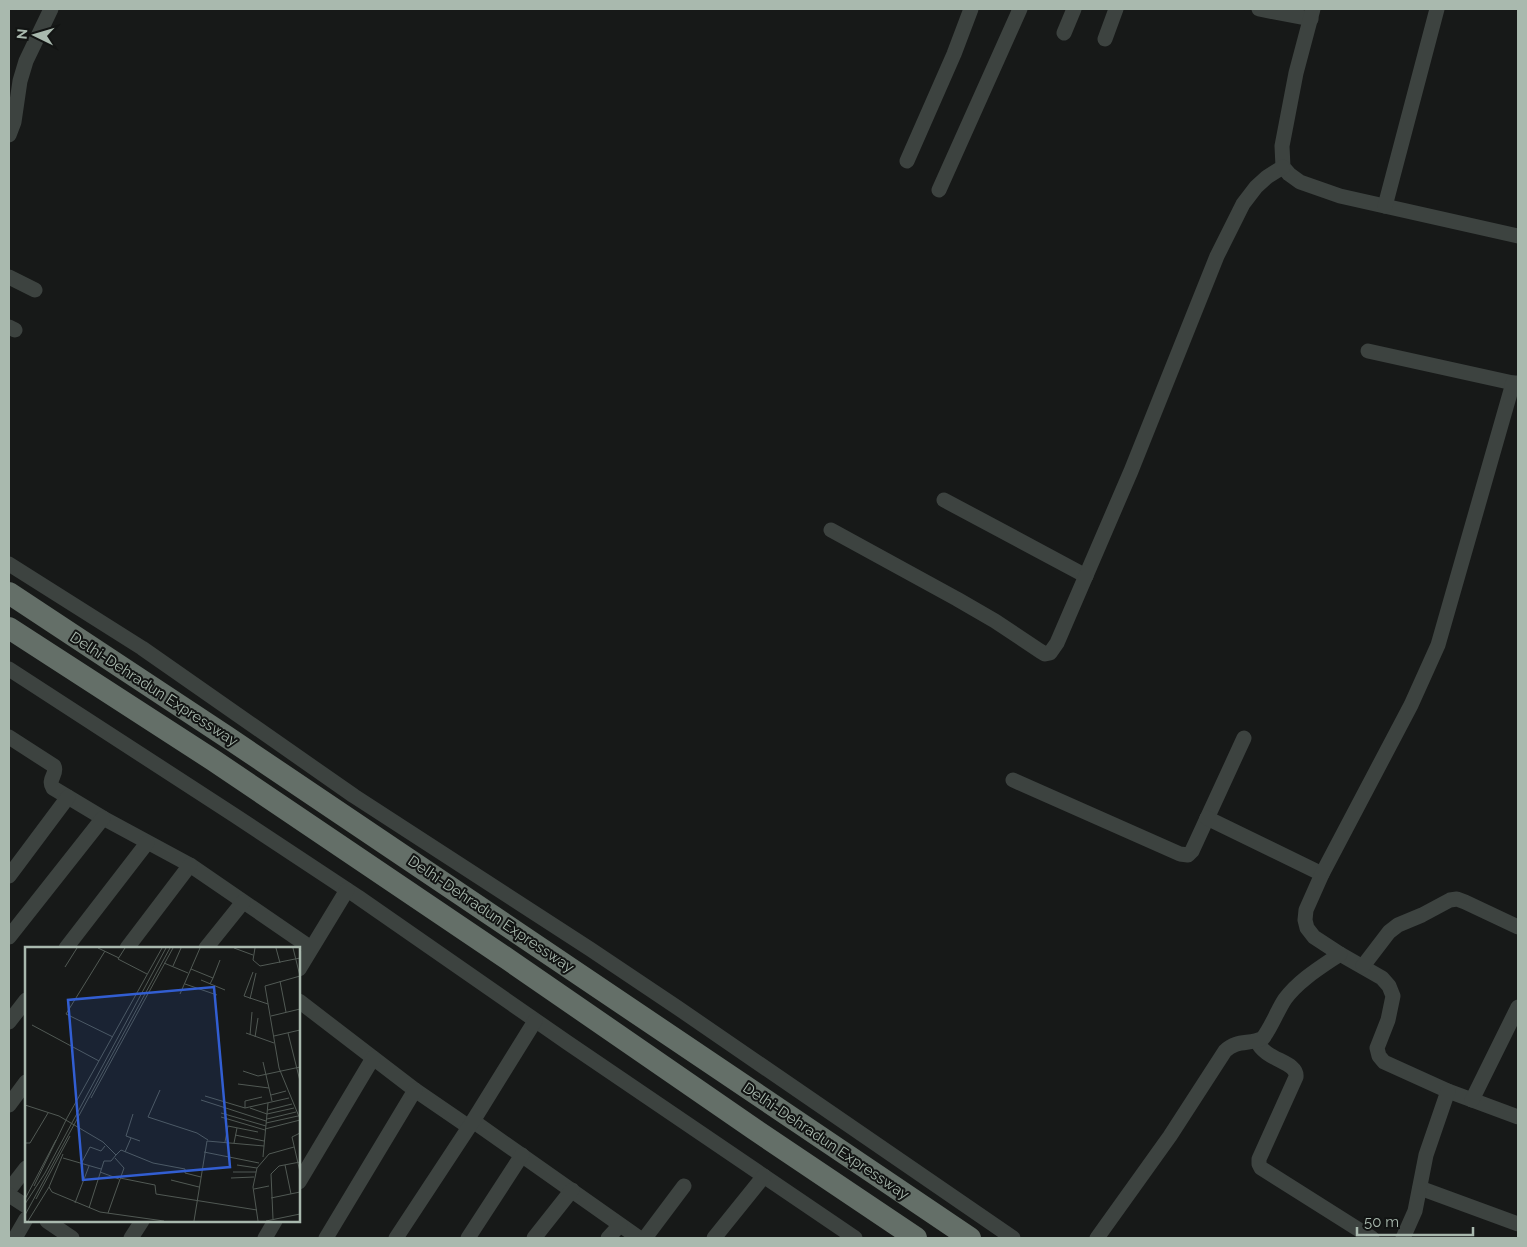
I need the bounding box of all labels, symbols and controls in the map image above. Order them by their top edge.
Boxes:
north arrow [10,10,60,60]
text: N [14,28,30,40]
street label: Delhi-Dehradun Expressway [67,628,241,750]
street label: Delhi-Dehradun Expressway [404,852,578,976]
inset map [25,947,300,1222]
street label: Delhi-Dehradun Expressway [739,1079,913,1203]
scale bar [1357,1204,1473,1236]
text: 50 m [1364,1213,1399,1231]

